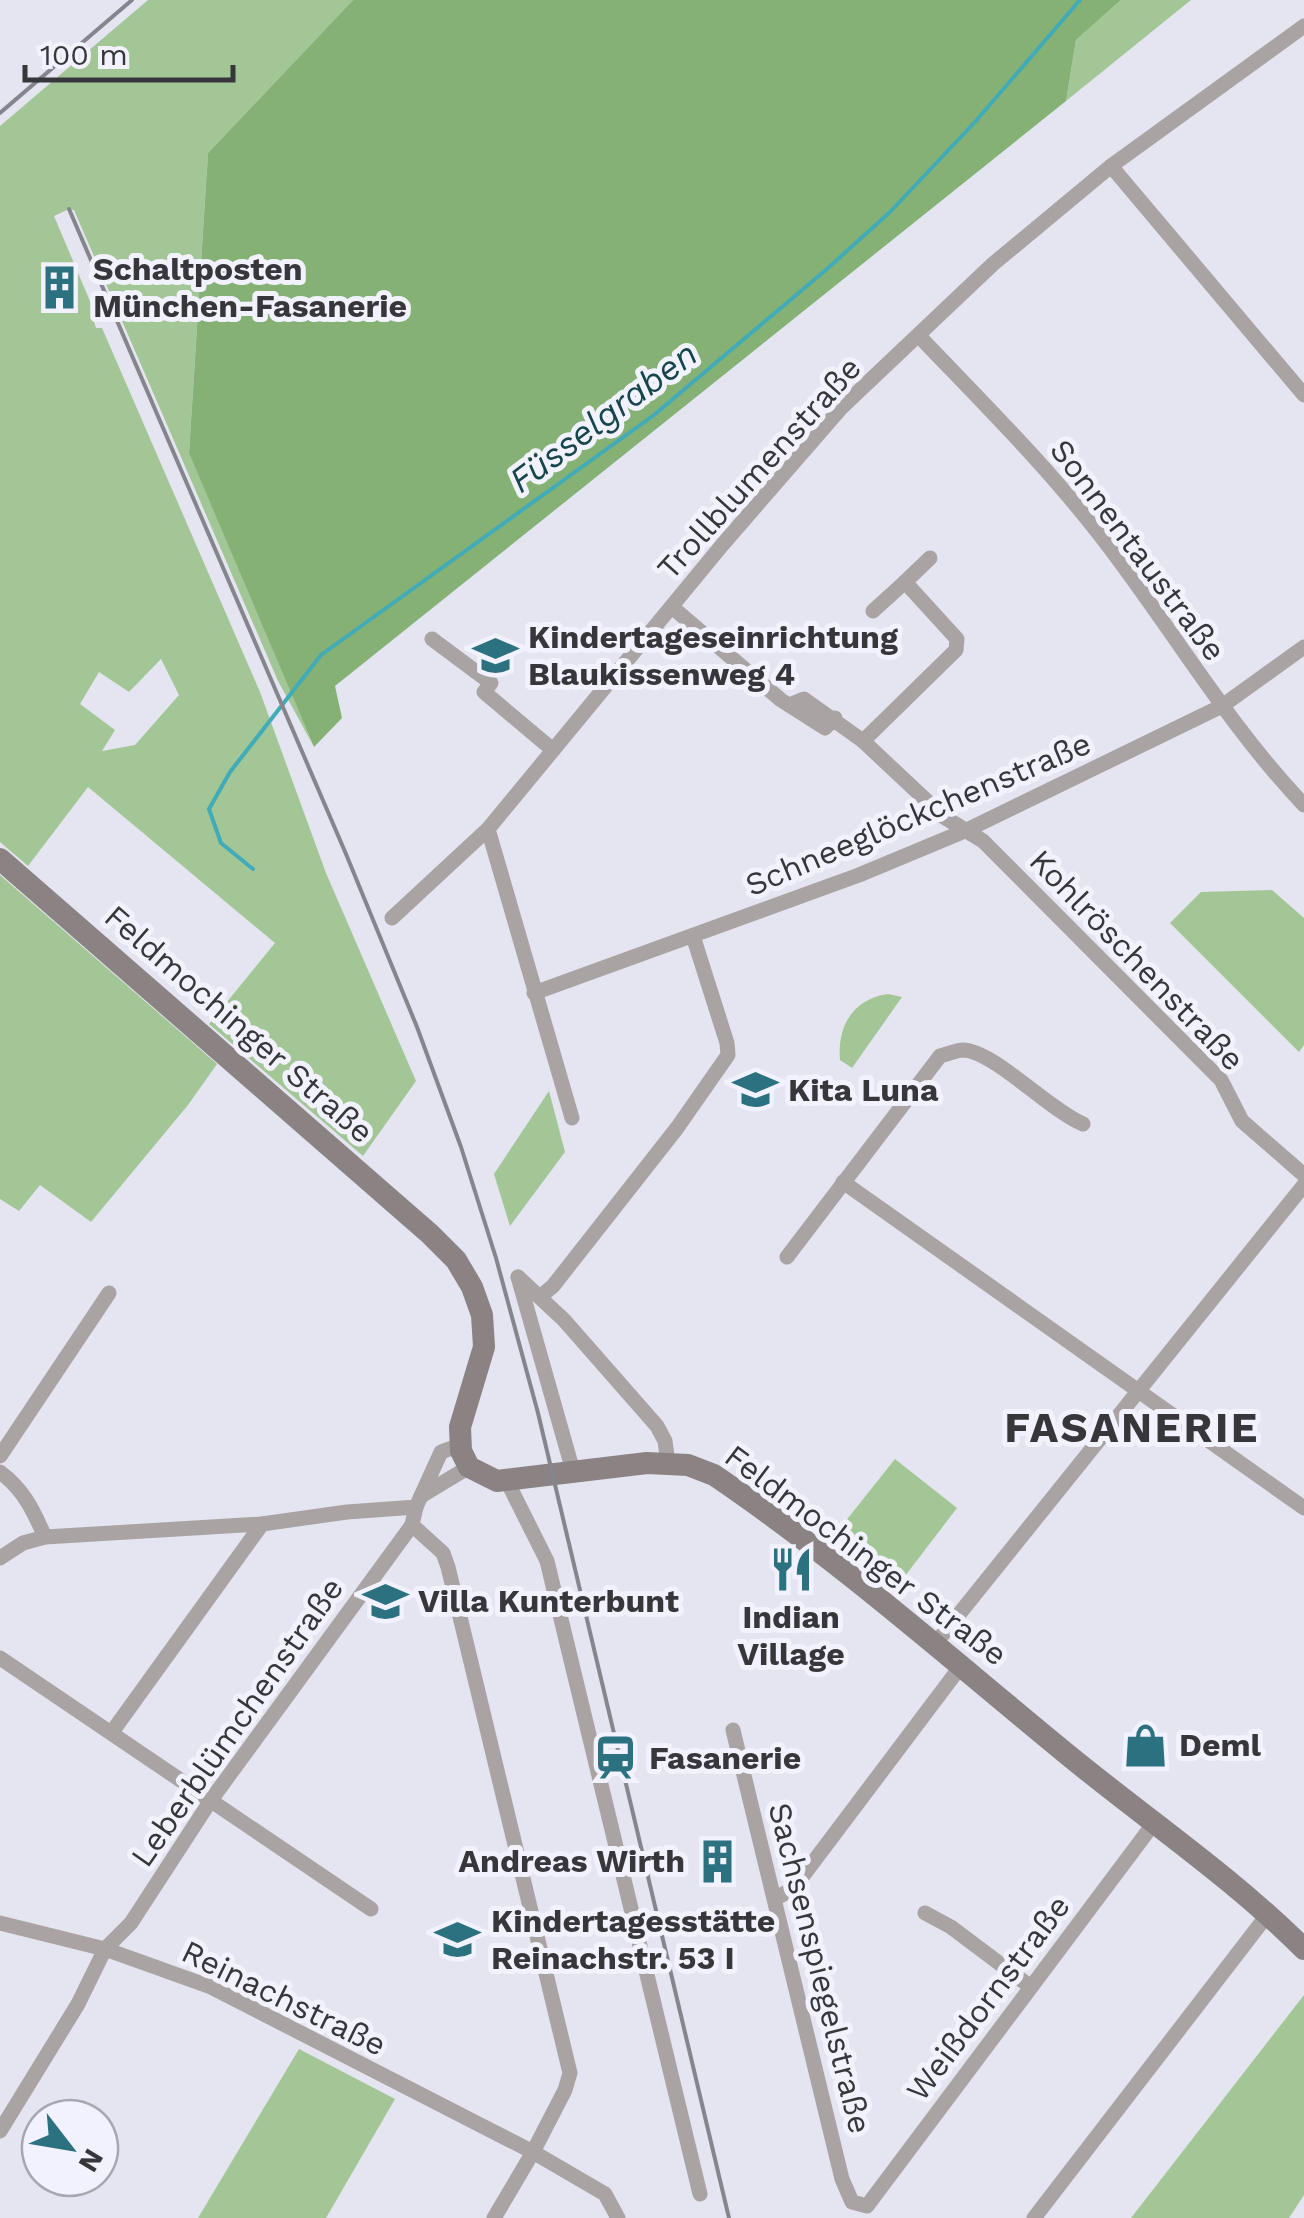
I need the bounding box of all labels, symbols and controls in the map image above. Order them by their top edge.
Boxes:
scale bar [25,20,232,82]
text: 100 m [40,37,128,72]
place label: Schaltposten München-Fasanerie [93,250,407,325]
building icon: Schaltposten München-Fasanerie [36,263,84,311]
water label: Füsselgraben [501,333,705,501]
street label: Trollblumenstraße [649,349,869,587]
street label: Sonnentaustraße [1042,432,1234,668]
place label: Kindertageseinrichtung Blaukissenweg 4 [528,618,898,693]
school or university icon: Kindertageseinrichtung Blaukissenweg 4 [471,631,519,679]
street label: Schneeglöckchenstraße [740,724,1096,904]
street label: Kohlröschenstraße [1022,842,1252,1078]
street label: Feldmochinger Straße [97,897,381,1151]
school or university icon: Kita Luna [731,1066,779,1114]
place label: Kita Luna [788,1071,939,1109]
district label: FASANERIE [1004,1403,1260,1452]
street label: Feldmochinger Straße [717,1436,1015,1674]
restaurant icon: Indian Village [767,1545,815,1593]
street label: Leberblümchenstraße [123,1570,351,1874]
school or university icon: Villa Kunterbunt [361,1577,409,1625]
place label: Villa Kunterbunt [418,1582,679,1620]
place label: Indian Village [737,1598,845,1673]
shop icon: Deml [1122,1721,1170,1769]
place label: Deml [1179,1726,1262,1764]
station icon: Fasanerie [592,1734,640,1782]
place label: Fasanerie [649,1739,801,1777]
street label: Sachsenspiegelstraße [760,1799,880,2137]
building icon: Andreas Wirth [694,1837,742,1885]
place label: Andreas Wirth [458,1842,685,1880]
street label: Weißdornstraße [898,1888,1078,2108]
place label: Kindertagesstätte Reinachstr. 53 I [491,1902,775,1977]
school or university icon: Kindertagesstätte Reinachstr. 53 I [434,1915,482,1963]
street label: Reinachstraße [176,1932,392,2064]
north arrow [20,2098,120,2198]
text: N [72,2143,110,2178]

